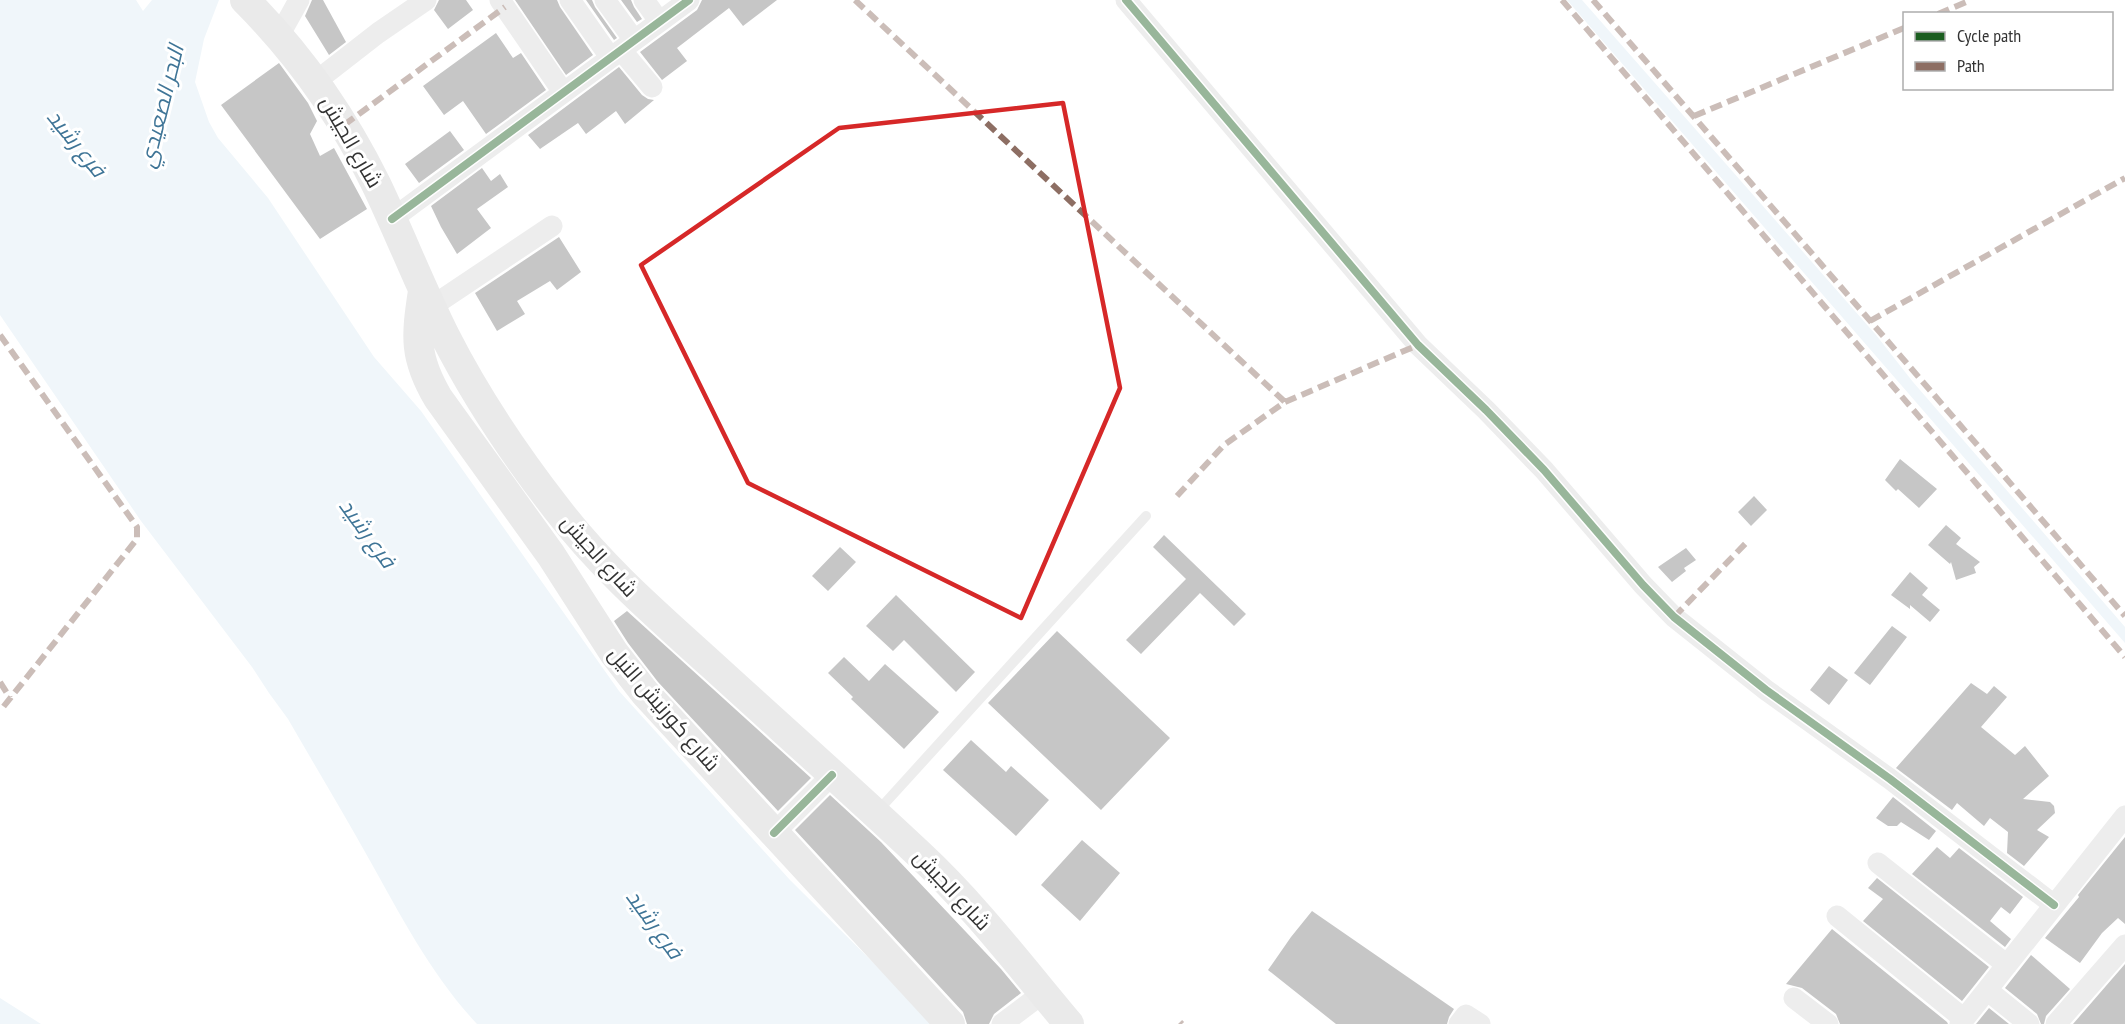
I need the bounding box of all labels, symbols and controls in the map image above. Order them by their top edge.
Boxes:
legend [1903,12,2113,90]
text: Cycle path [1957,24,2021,47]
water label: البحر الصعيدي [132,40,194,171]
text: Path [1957,54,1985,77]
street label: شارع الجيش [313,91,389,193]
water label: فرع رشيد [40,103,114,184]
water label: فرع رشيد [333,493,404,575]
street label: شارع الجيش [555,509,643,603]
street label: شارع كورنيش النيل [602,641,726,777]
street label: شارع الجيش [907,843,997,937]
water label: فرع رشيد [620,884,691,966]

